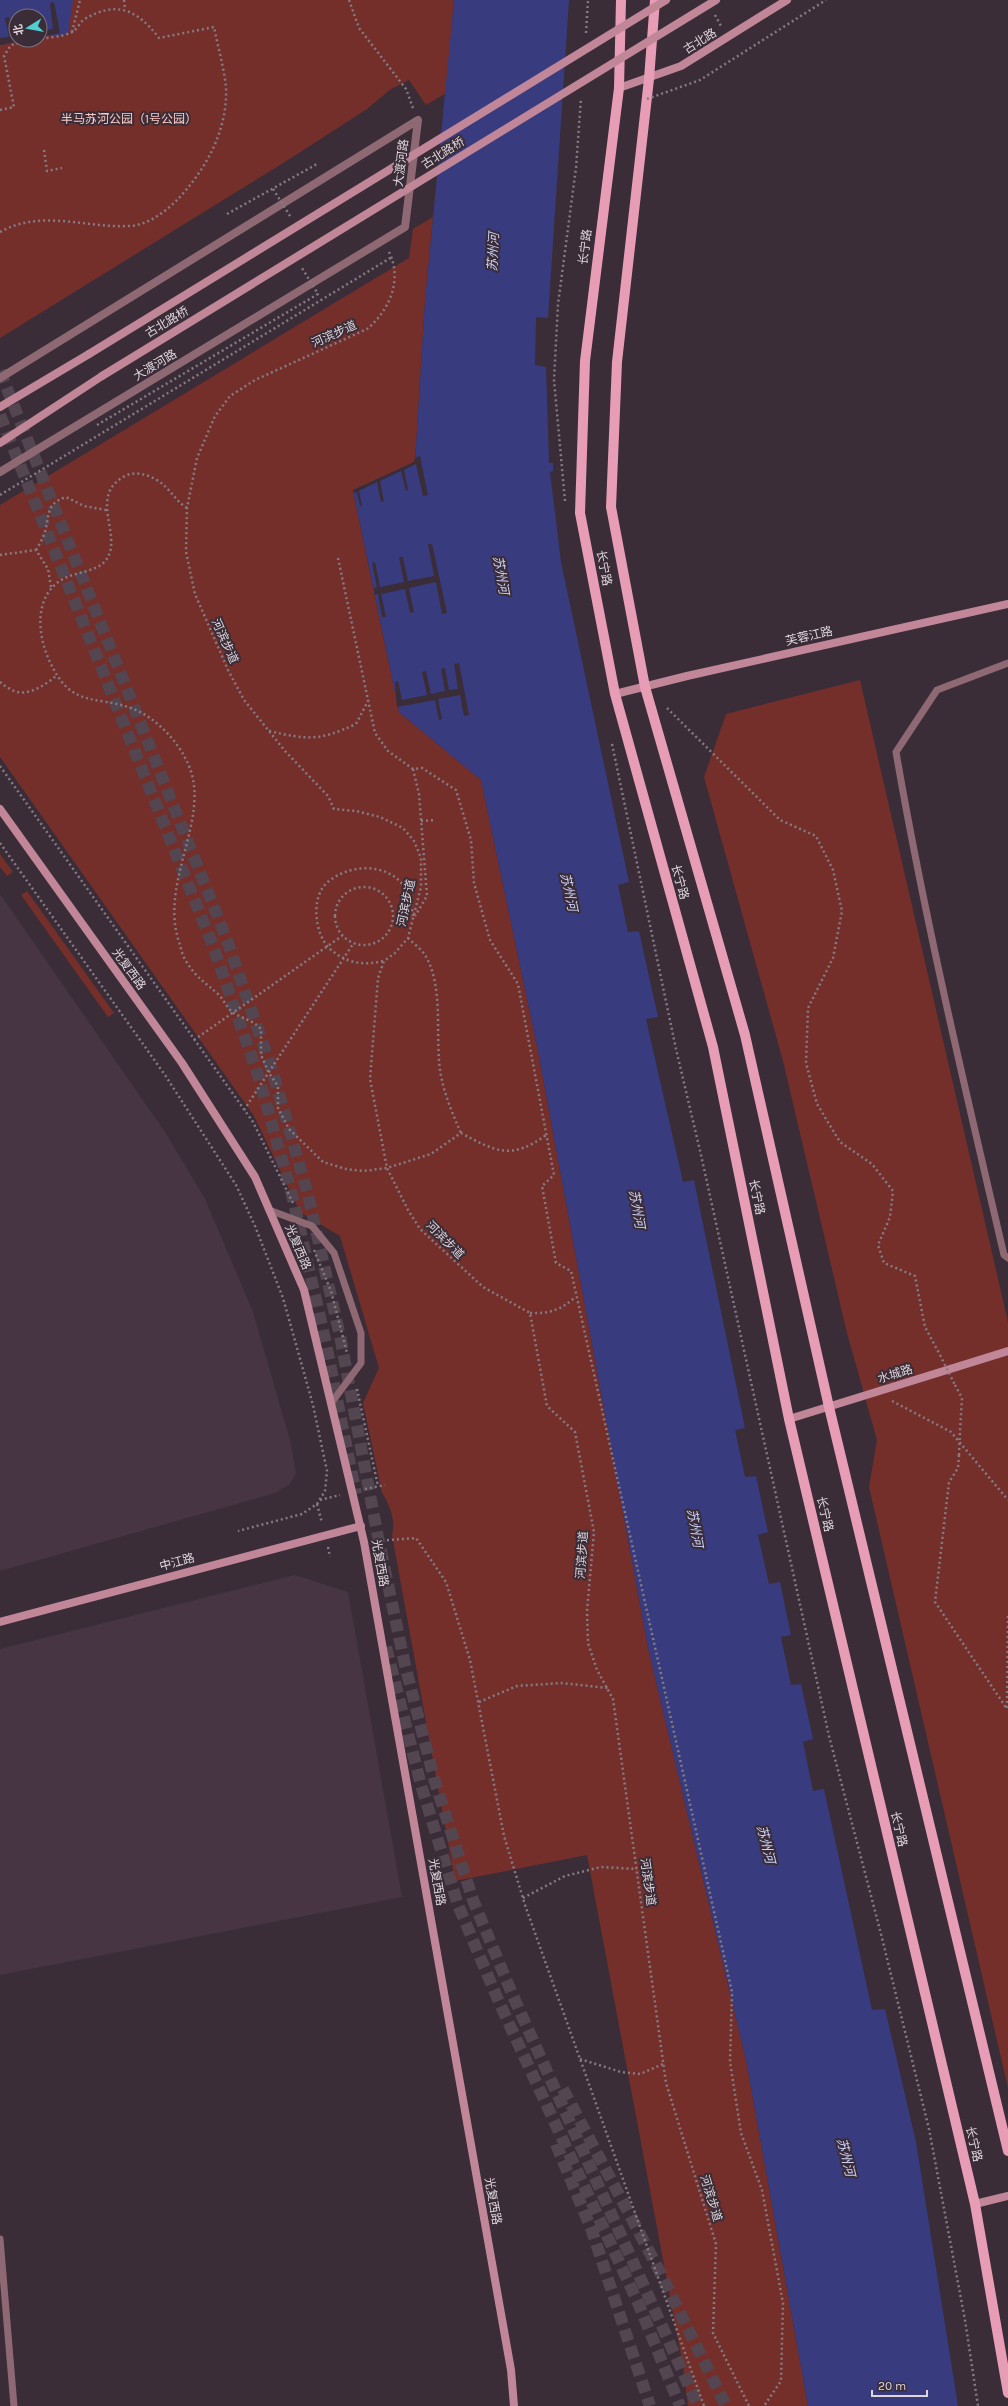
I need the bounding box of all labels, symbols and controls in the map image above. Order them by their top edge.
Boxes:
north arrow [8,8,48,48]
text: 北 [11,23,26,36]
street label: 古北路 [681,26,719,56]
park label: 半马苏河公园（1号公园） [61,112,197,126]
street label: 古北路桥 [419,134,467,172]
street label: 大渡河路 [391,138,411,188]
street label: 长宁路 [576,228,594,266]
water label: 苏州河 [484,229,502,272]
street label: 古北路桥 [143,304,191,340]
street label: 河滨步道 [309,318,359,350]
street label: 大渡河路 [131,347,179,383]
street label: 长宁路 [594,549,614,587]
water label: 苏州河 [490,554,512,598]
street label: 河滨步道 [209,616,241,666]
street label: 芙蓉江路 [784,624,834,648]
street label: 长宁路 [669,863,691,901]
water label: 苏州河 [558,871,581,916]
street label: 河滨步道 [394,878,418,928]
street label: 光复西路 [109,945,149,993]
street label: 长宁路 [746,1178,768,1216]
water label: 苏州河 [626,1188,648,1232]
street label: 河滨步道 [423,1218,467,1262]
street label: 光复西路 [282,1222,314,1272]
street label: 水城路 [876,1362,914,1386]
street label: 长宁路 [814,1495,836,1533]
water label: 苏州河 [684,1507,706,1551]
street label: 河滨步道 [573,1531,591,1579]
street label: 光复西路 [369,1538,391,1588]
street label: 中江路 [158,1551,196,1573]
street label: 长宁路 [888,1810,910,1848]
water label: 苏州河 [754,1823,779,1868]
street label: 光复西路 [426,1857,448,1907]
street label: 河滨步道 [638,1857,658,1907]
street label: 长宁路 [963,2125,985,2163]
water label: 苏州河 [834,2136,859,2181]
street label: 河滨步道 [697,2173,725,2223]
street label: 光复西路 [482,2176,504,2226]
scale bar [872,2372,927,2398]
text: 20 m [878,2379,906,2393]

